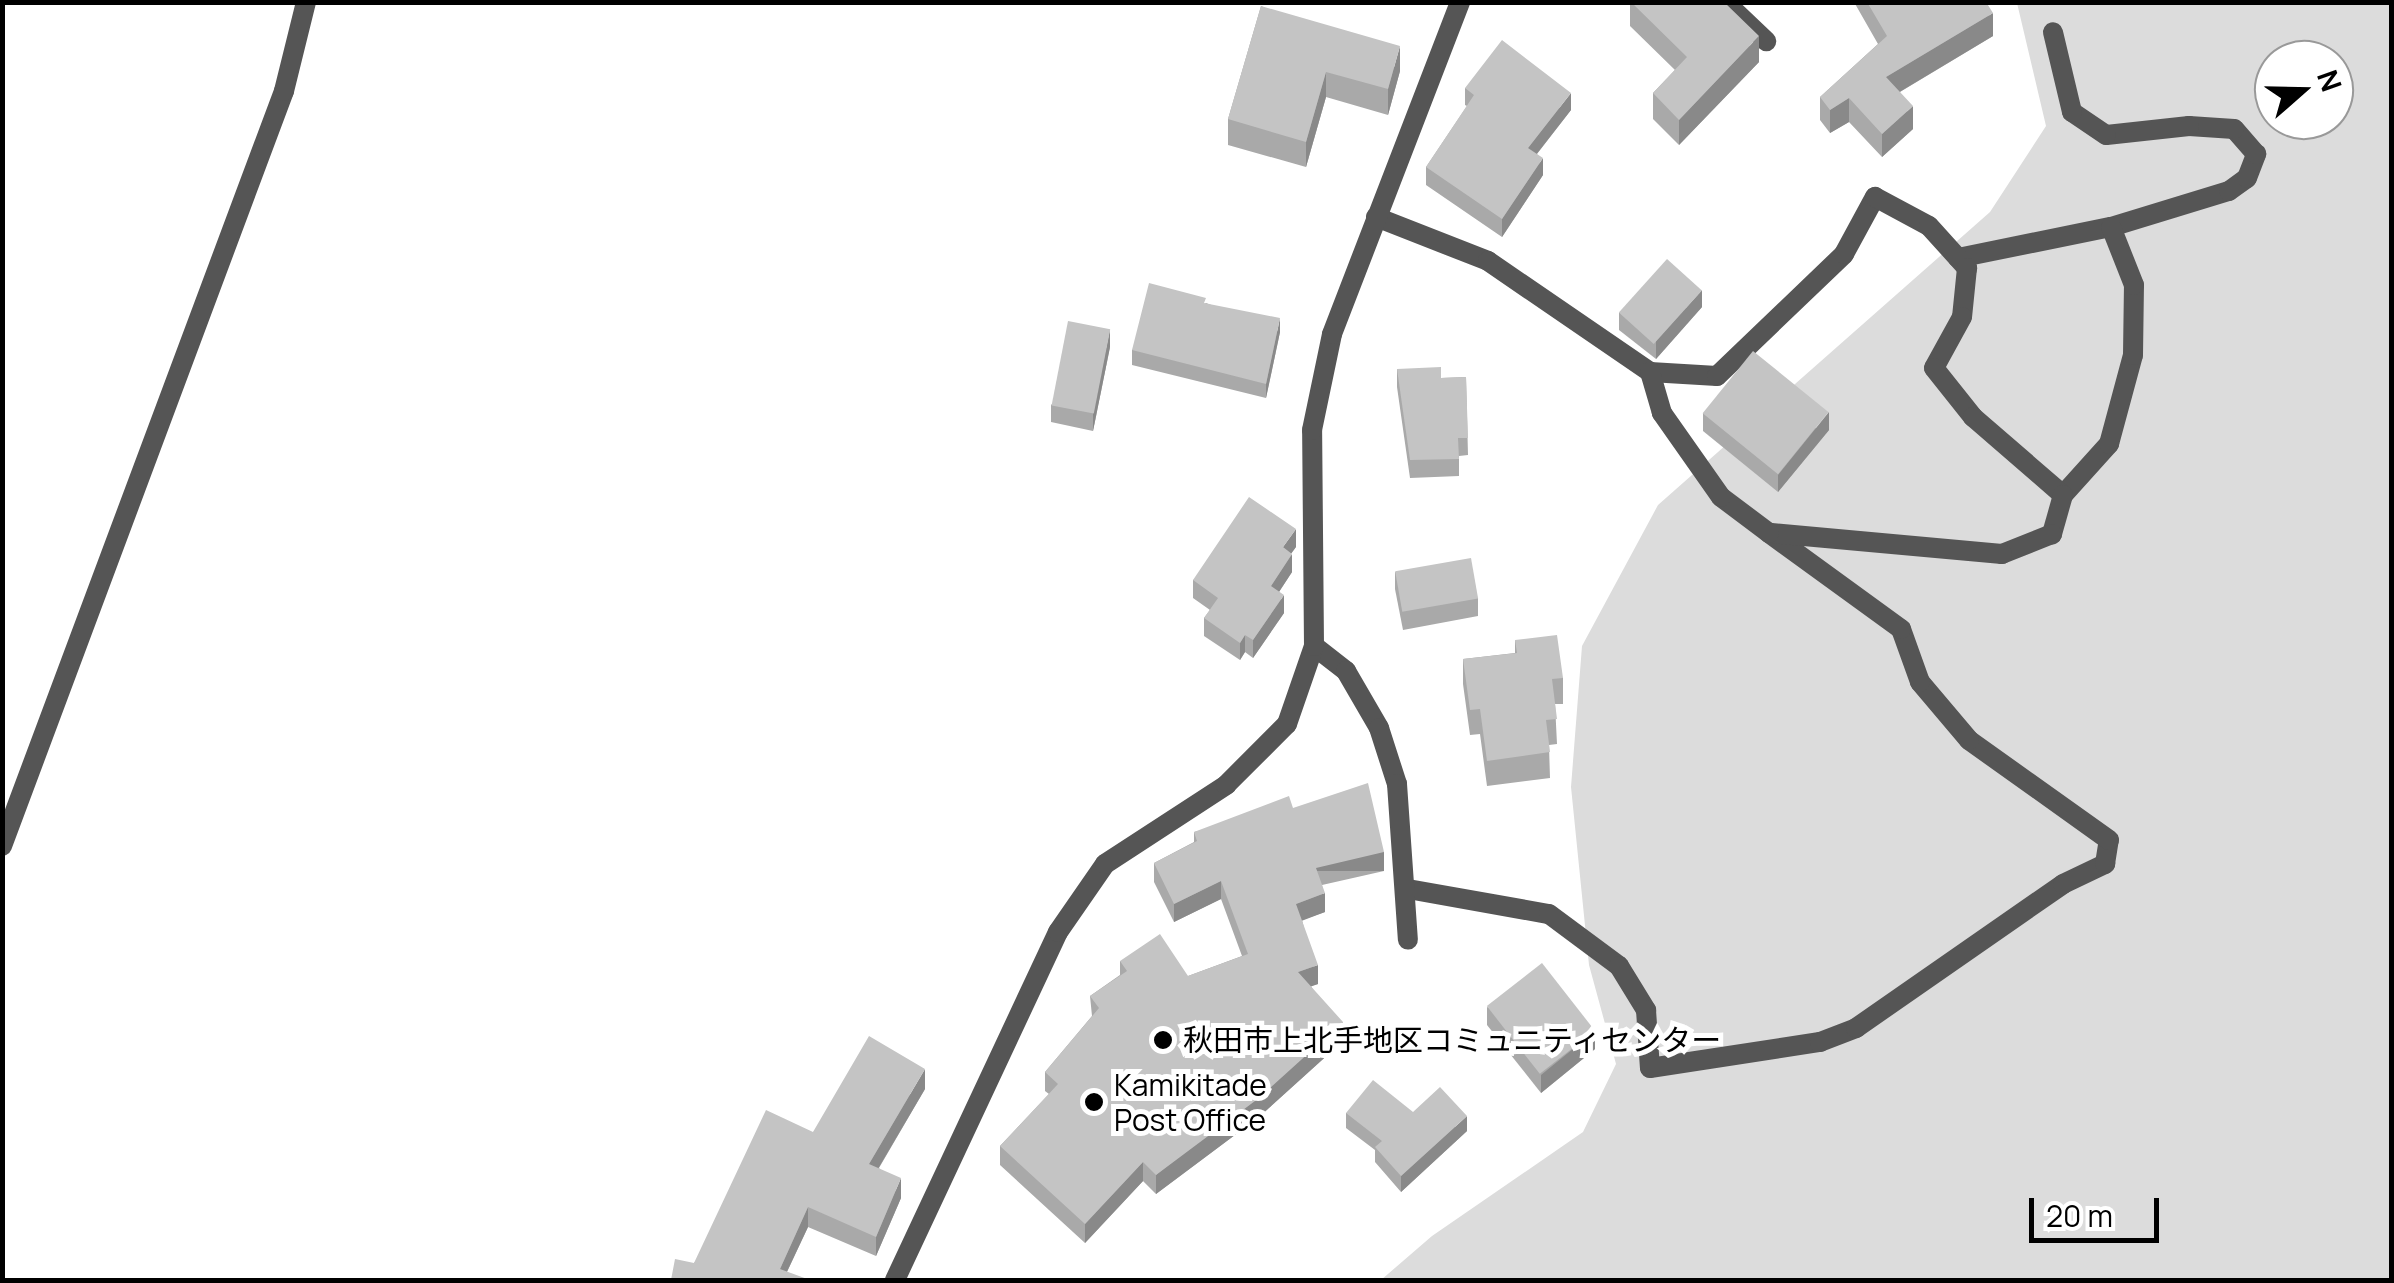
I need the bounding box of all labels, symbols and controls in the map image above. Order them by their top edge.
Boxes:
north arrow [2254,40,2354,140]
text: N [2309,64,2352,96]
place label: 秋田市上北手地区コミュニティセンター [1183,1022,1723,1058]
marker: 秋田市上北手地区コミュニティセンター [1152,1029,1174,1051]
place label: Kamikitade Post Office [1114,1067,1267,1138]
marker: Kamikitade Post Office [1083,1091,1105,1113]
scale bar [2034,1178,2164,1240]
text: 20 m [2046,1195,2113,1236]

